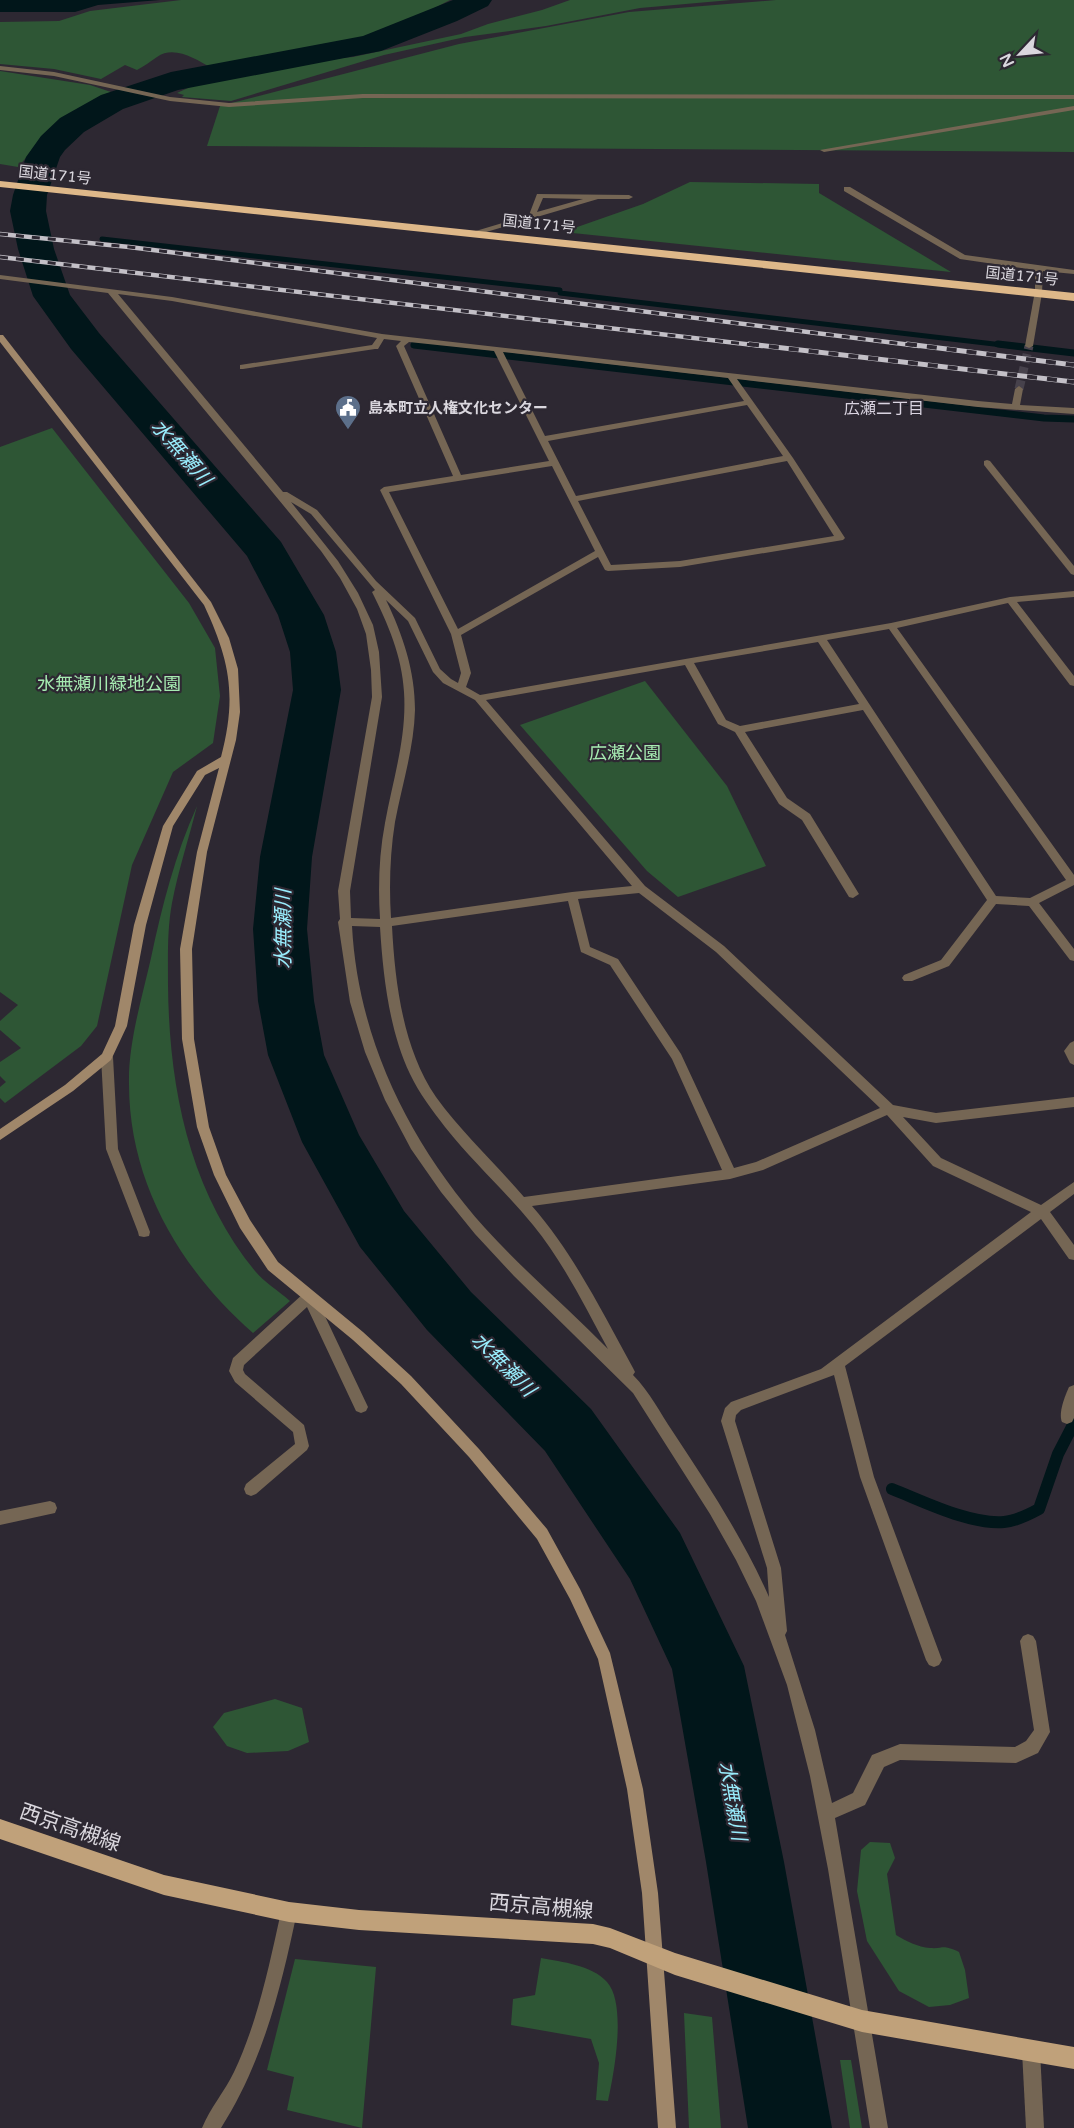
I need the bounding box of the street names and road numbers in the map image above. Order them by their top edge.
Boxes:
street label: 国道171号 [18,162,92,188]
street label: 国道171号 [502,211,576,237]
street label: 国道171号 [985,263,1059,289]
street label: 西京高槻線 [16,1799,124,1857]
street label: 西京高槻線 [488,1890,594,1924]

